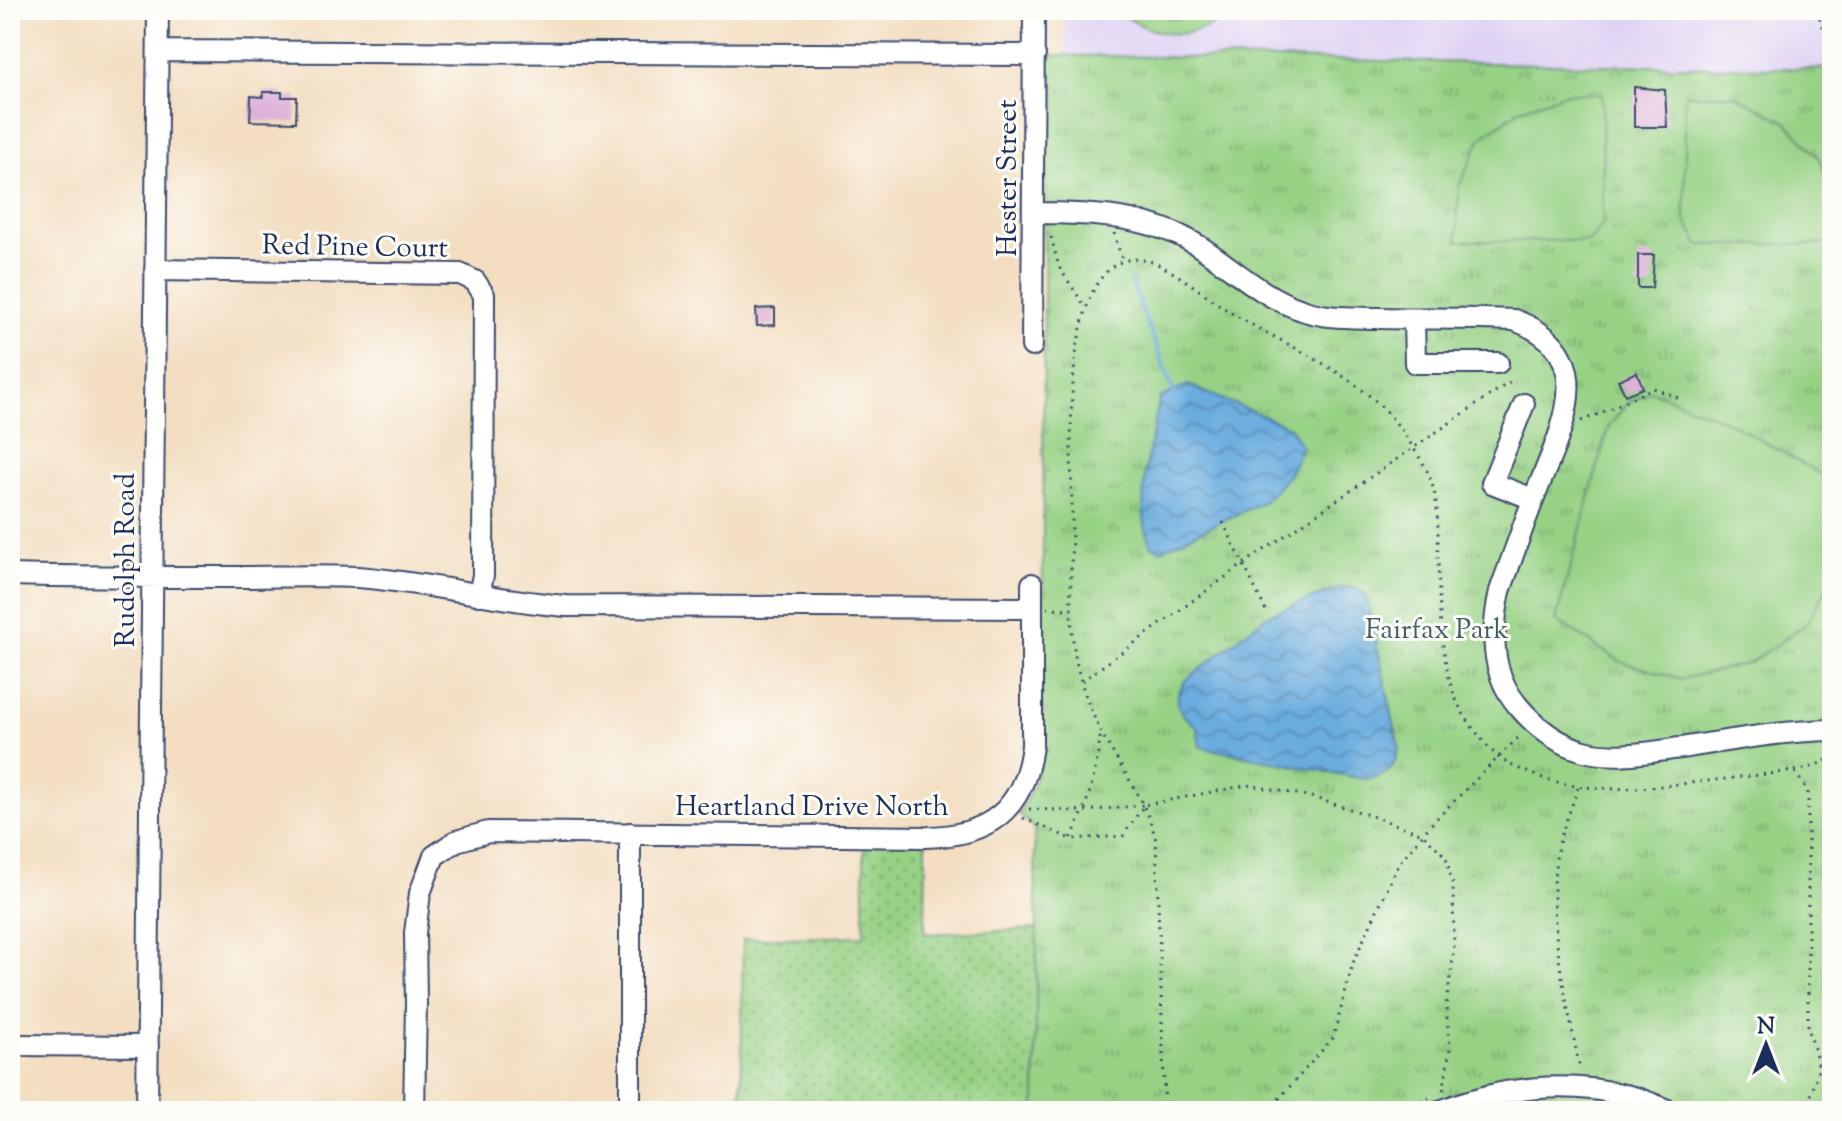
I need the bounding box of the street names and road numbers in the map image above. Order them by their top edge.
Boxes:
street label: Hester Street [989,99,1029,257]
street label: Red Pine Court [262,226,449,270]
street label: Rudolph Road [107,473,147,647]
street label: Heartland Drive North [675,788,949,828]

